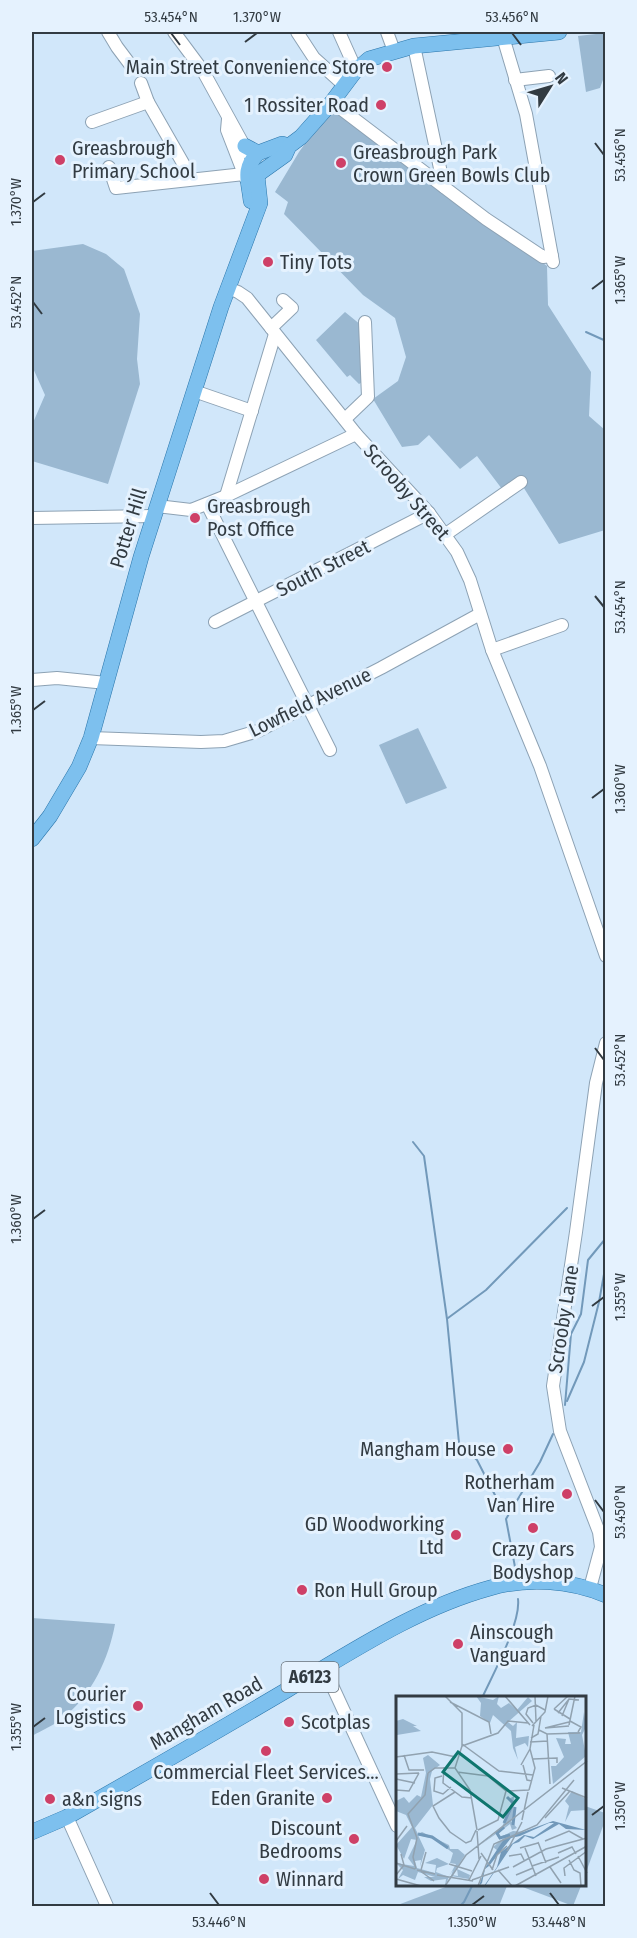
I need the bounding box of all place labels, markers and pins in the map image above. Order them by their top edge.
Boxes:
place label: Main Street Convenience Store [126,55,375,79]
marker: Main Street Convenience Store [380,60,394,74]
place label: 1 Rossiter Road [244,93,369,117]
marker: 1 Rossiter Road [374,98,388,112]
place label: Greasbrough Primary School [72,136,195,183]
place label: Greasbrough Park Crown Green Bowls Club [353,140,550,187]
marker: Greasbrough Primary School [53,153,67,167]
marker: Greasbrough Park Crown Green Bowls Club [334,156,348,170]
place label: Tiny Tots [280,250,352,274]
marker: Tiny Tots [261,255,275,269]
place label: Greasbrough Post Office [207,494,311,541]
marker: Greasbrough Post Office [188,511,202,525]
place label: Mangham House [360,1437,496,1461]
marker: Mangham House [501,1442,515,1456]
place label: Rotherham Van Hire [464,1470,555,1517]
marker: Rotherham Van Hire [560,1487,574,1501]
place label: GD Woodworking Ltd [305,1512,445,1559]
marker: Crazy Cars Bodyshop [526,1521,540,1535]
marker: GD Woodworking Ltd [449,1528,463,1542]
place label: Crazy Cars Bodyshop [492,1537,574,1584]
place label: Ron Hull Group [314,1578,438,1602]
marker: Ron Hull Group [295,1583,309,1597]
place label: Ainscough Vanguard [470,1620,554,1667]
marker: Ainscough Vanguard [451,1637,465,1651]
place label: Courier Logistics [55,1682,126,1729]
marker: Courier Logistics [131,1699,145,1713]
place label: Scotplas [301,1710,370,1734]
marker: Scotplas [282,1715,296,1729]
marker: Commercial Fleet Services... [259,1744,273,1758]
place label: Commercial Fleet Services... [153,1760,379,1784]
place label: Eden Granite [211,1786,315,1810]
place label: a&n signs [62,1787,142,1811]
marker: Eden Granite [320,1791,334,1805]
marker: a&n signs [43,1792,57,1806]
place label: Discount Bedrooms [259,1816,342,1863]
marker: Discount Bedrooms [347,1832,361,1846]
place label: Winnard [276,1867,344,1891]
marker: Winnard [257,1872,271,1886]

